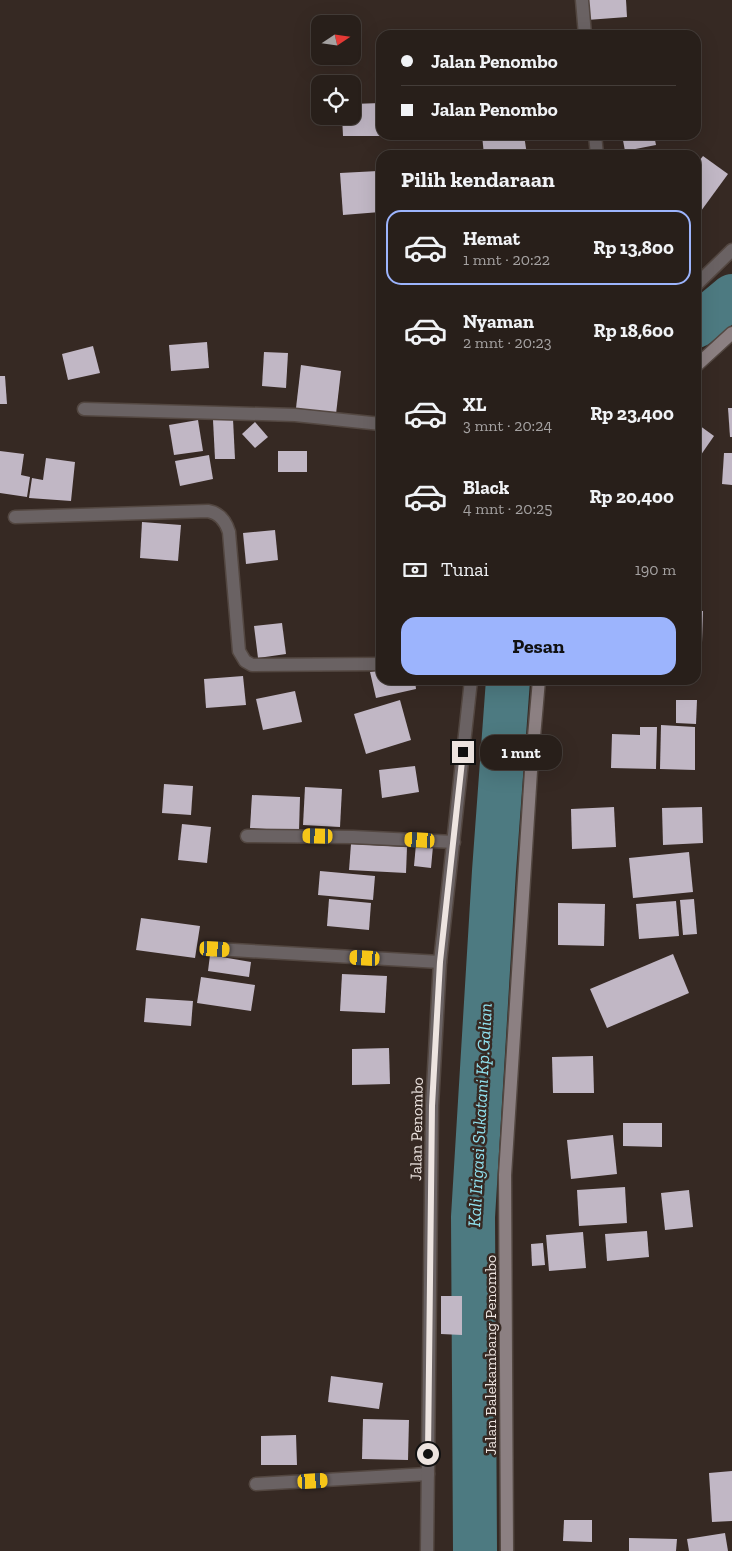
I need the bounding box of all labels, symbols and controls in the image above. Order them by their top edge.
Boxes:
north arrow [311,15,361,65]
map controls [311,15,361,125]
text: Jalan Penombo [431,50,558,73]
button: locate [311,75,361,125]
text: Jalan Penombo [431,98,558,121]
text: Pilih kendaraan [401,166,555,193]
icon: car [403,225,448,270]
text: Hemat [463,227,520,250]
text: Rp 13,800 [593,236,674,259]
text: 1 mnt · 20:22 [463,250,550,269]
icon: car [403,308,448,353]
text: Nyaman [463,310,534,333]
text: Rp 18,600 [594,319,674,342]
text: 2 mnt · 20:23 [463,333,552,352]
icon: car [403,391,448,436]
text: XL [463,393,486,416]
text: Rp 23,400 [590,402,674,425]
text: 3 mnt · 20:24 [463,416,552,435]
icon: car [403,474,448,519]
text: Black [463,476,509,499]
text: Rp 20,400 [589,485,674,508]
text: 4 mnt · 20:25 [463,499,552,518]
icon: cash [401,556,429,584]
text: Tunai [441,558,489,581]
text: 190 m [635,560,676,579]
button: Pesan [401,617,676,675]
callout: 1 mnt [480,734,563,770]
route end [452,741,474,763]
text: 1 mnt [501,743,541,762]
car [302,828,333,844]
car [404,832,435,848]
car [199,941,230,957]
car [349,950,380,966]
water label: Kali Irigasi Sukatani Kp.Galian [463,1002,497,1228]
street label: Jalan Penombo [406,1077,427,1181]
street label: Jalan Balekambang Penombo [481,1255,500,1455]
route start [417,1443,439,1465]
car [297,1473,328,1489]

